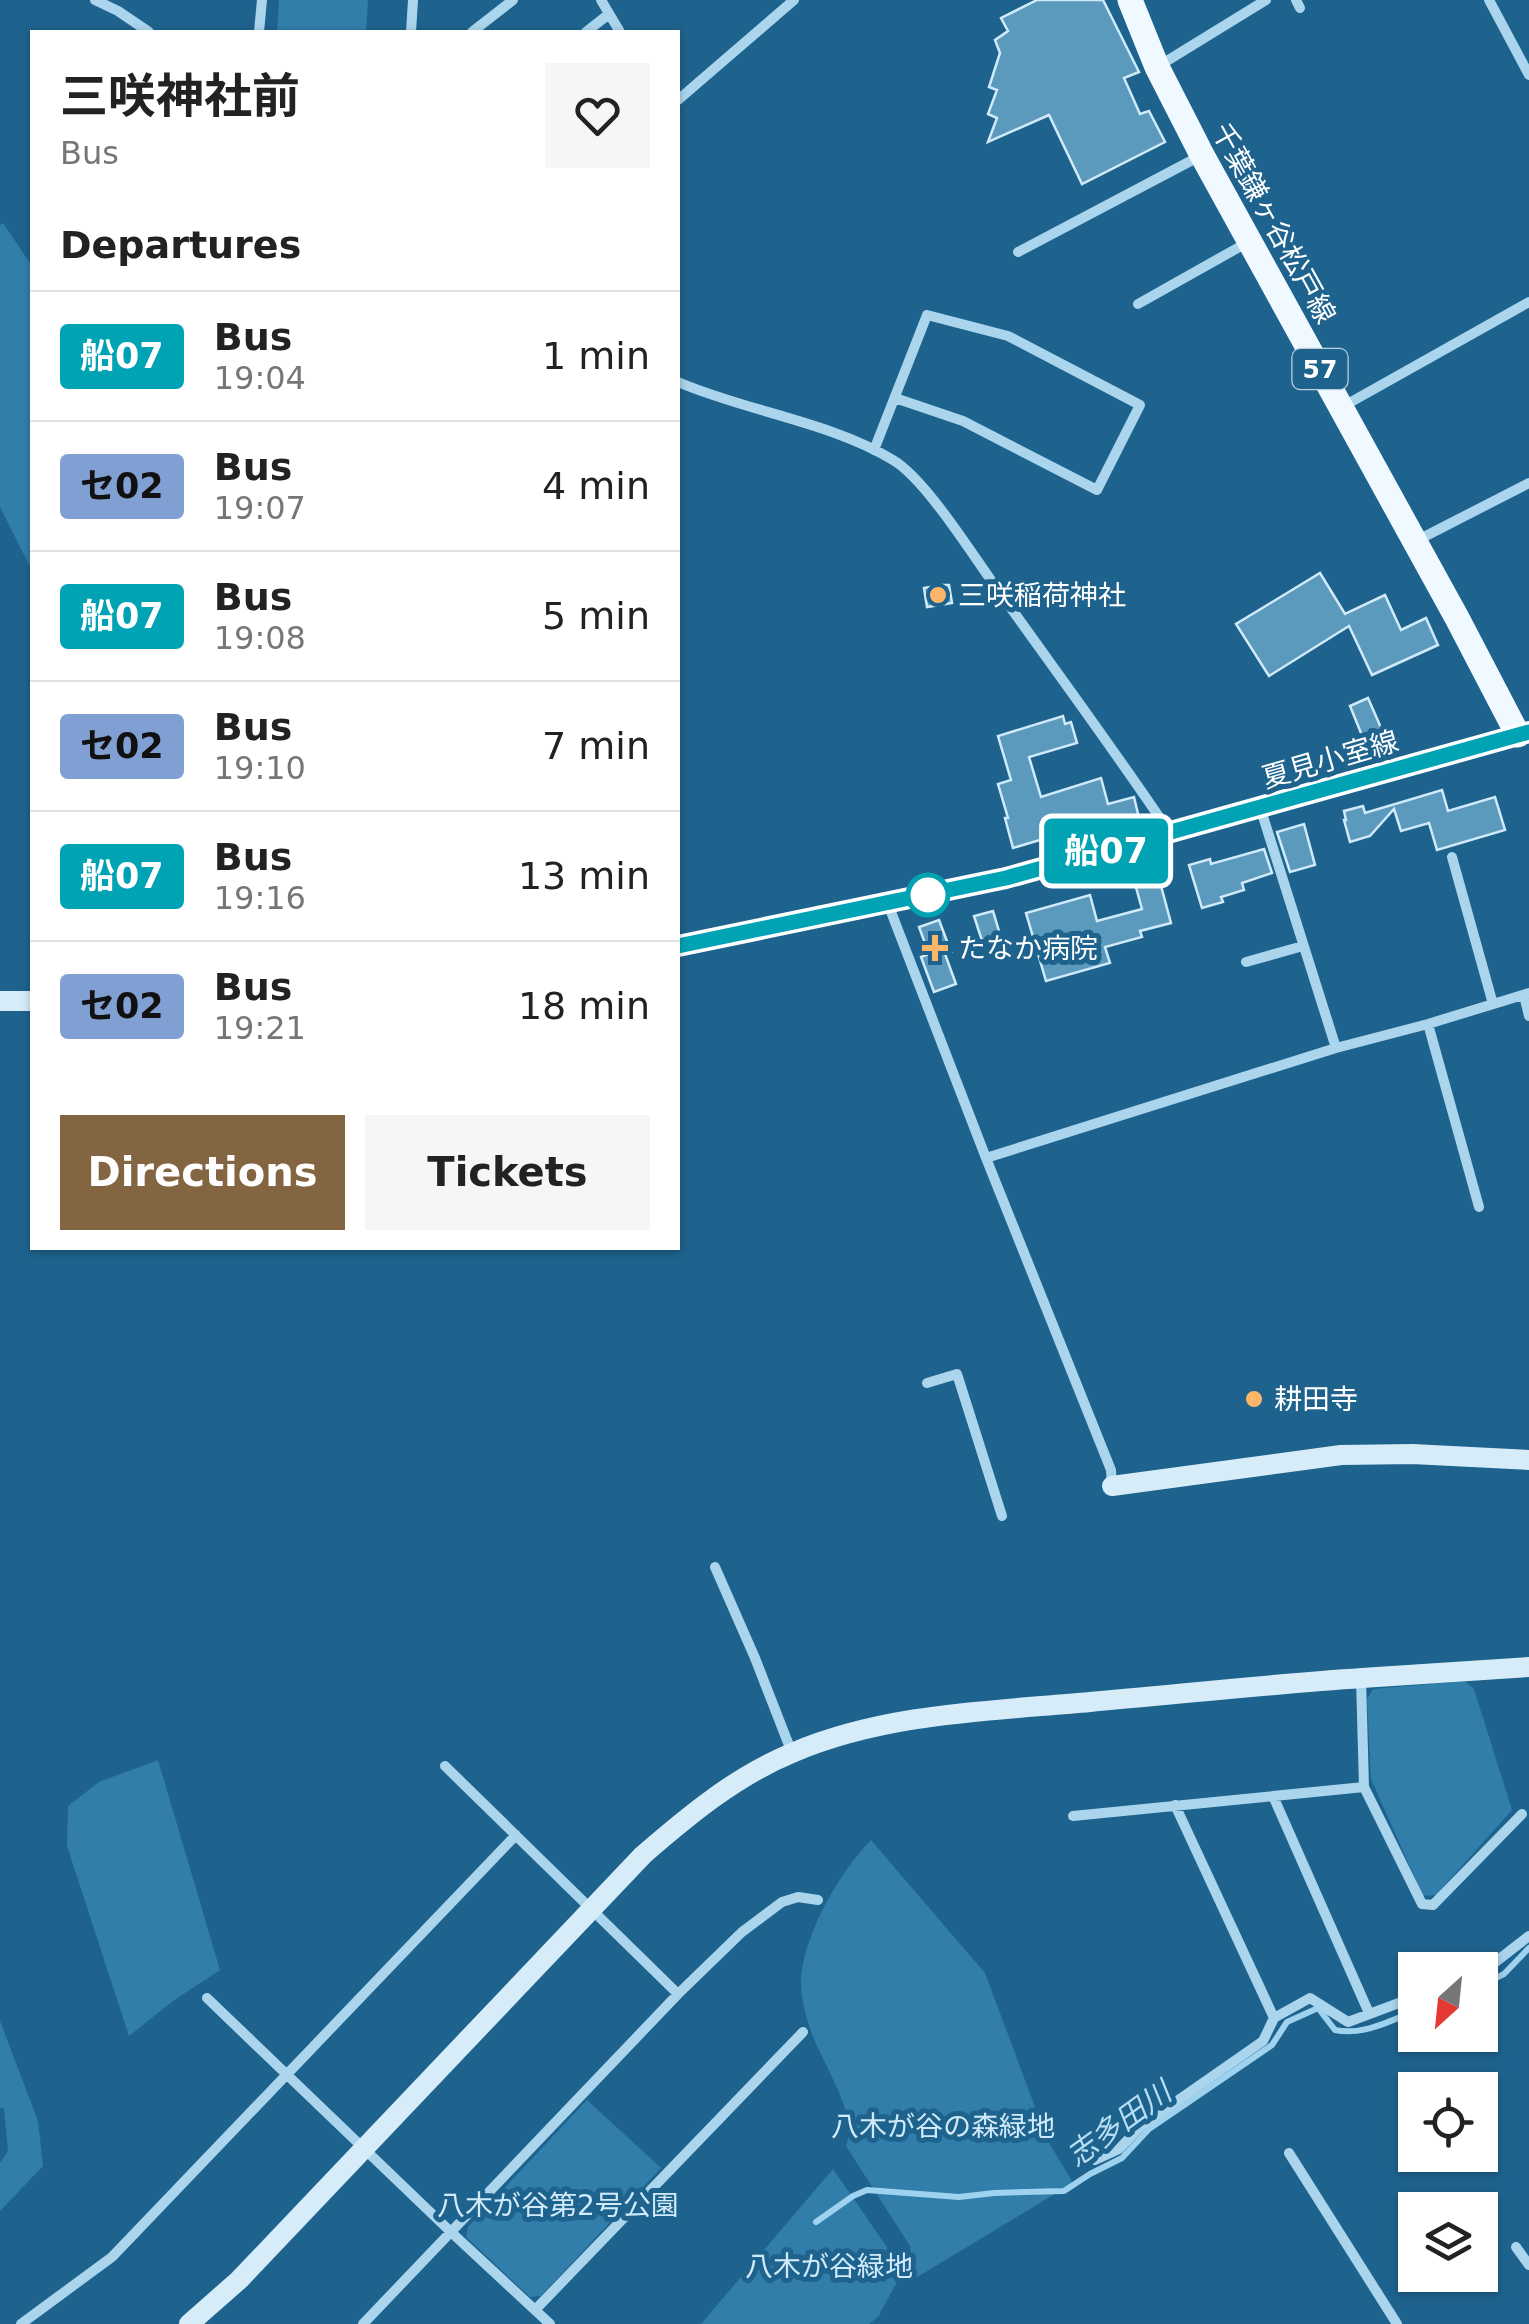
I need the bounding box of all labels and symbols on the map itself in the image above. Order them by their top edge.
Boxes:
street label: 千葉鎌ヶ谷松戸線 [1205,117,1342,329]
road number: 57 [1292,349,1348,389]
place label: 三咲稲荷神社 [958,579,1126,612]
marker: 三咲稲荷神社 [927,584,949,606]
street label: 夏見小室線 [1258,724,1402,795]
line badge: 船07 [1048,818,1164,884]
unlabelled marker [907,874,949,916]
place label: たなか病院 [958,932,1098,965]
marker: たなか病院 [922,935,948,961]
place label: 耕田寺 [1274,1383,1358,1416]
marker: 耕田寺 [1243,1388,1265,1410]
north arrow [1398,1952,1498,2052]
water label: 志多田川 [1060,2072,1180,2173]
park label: 八木が谷の森緑地 [831,2110,1055,2143]
park label: 八木が谷第2号公園 [437,2189,679,2222]
park label: 八木が谷緑地 [745,2250,913,2283]

